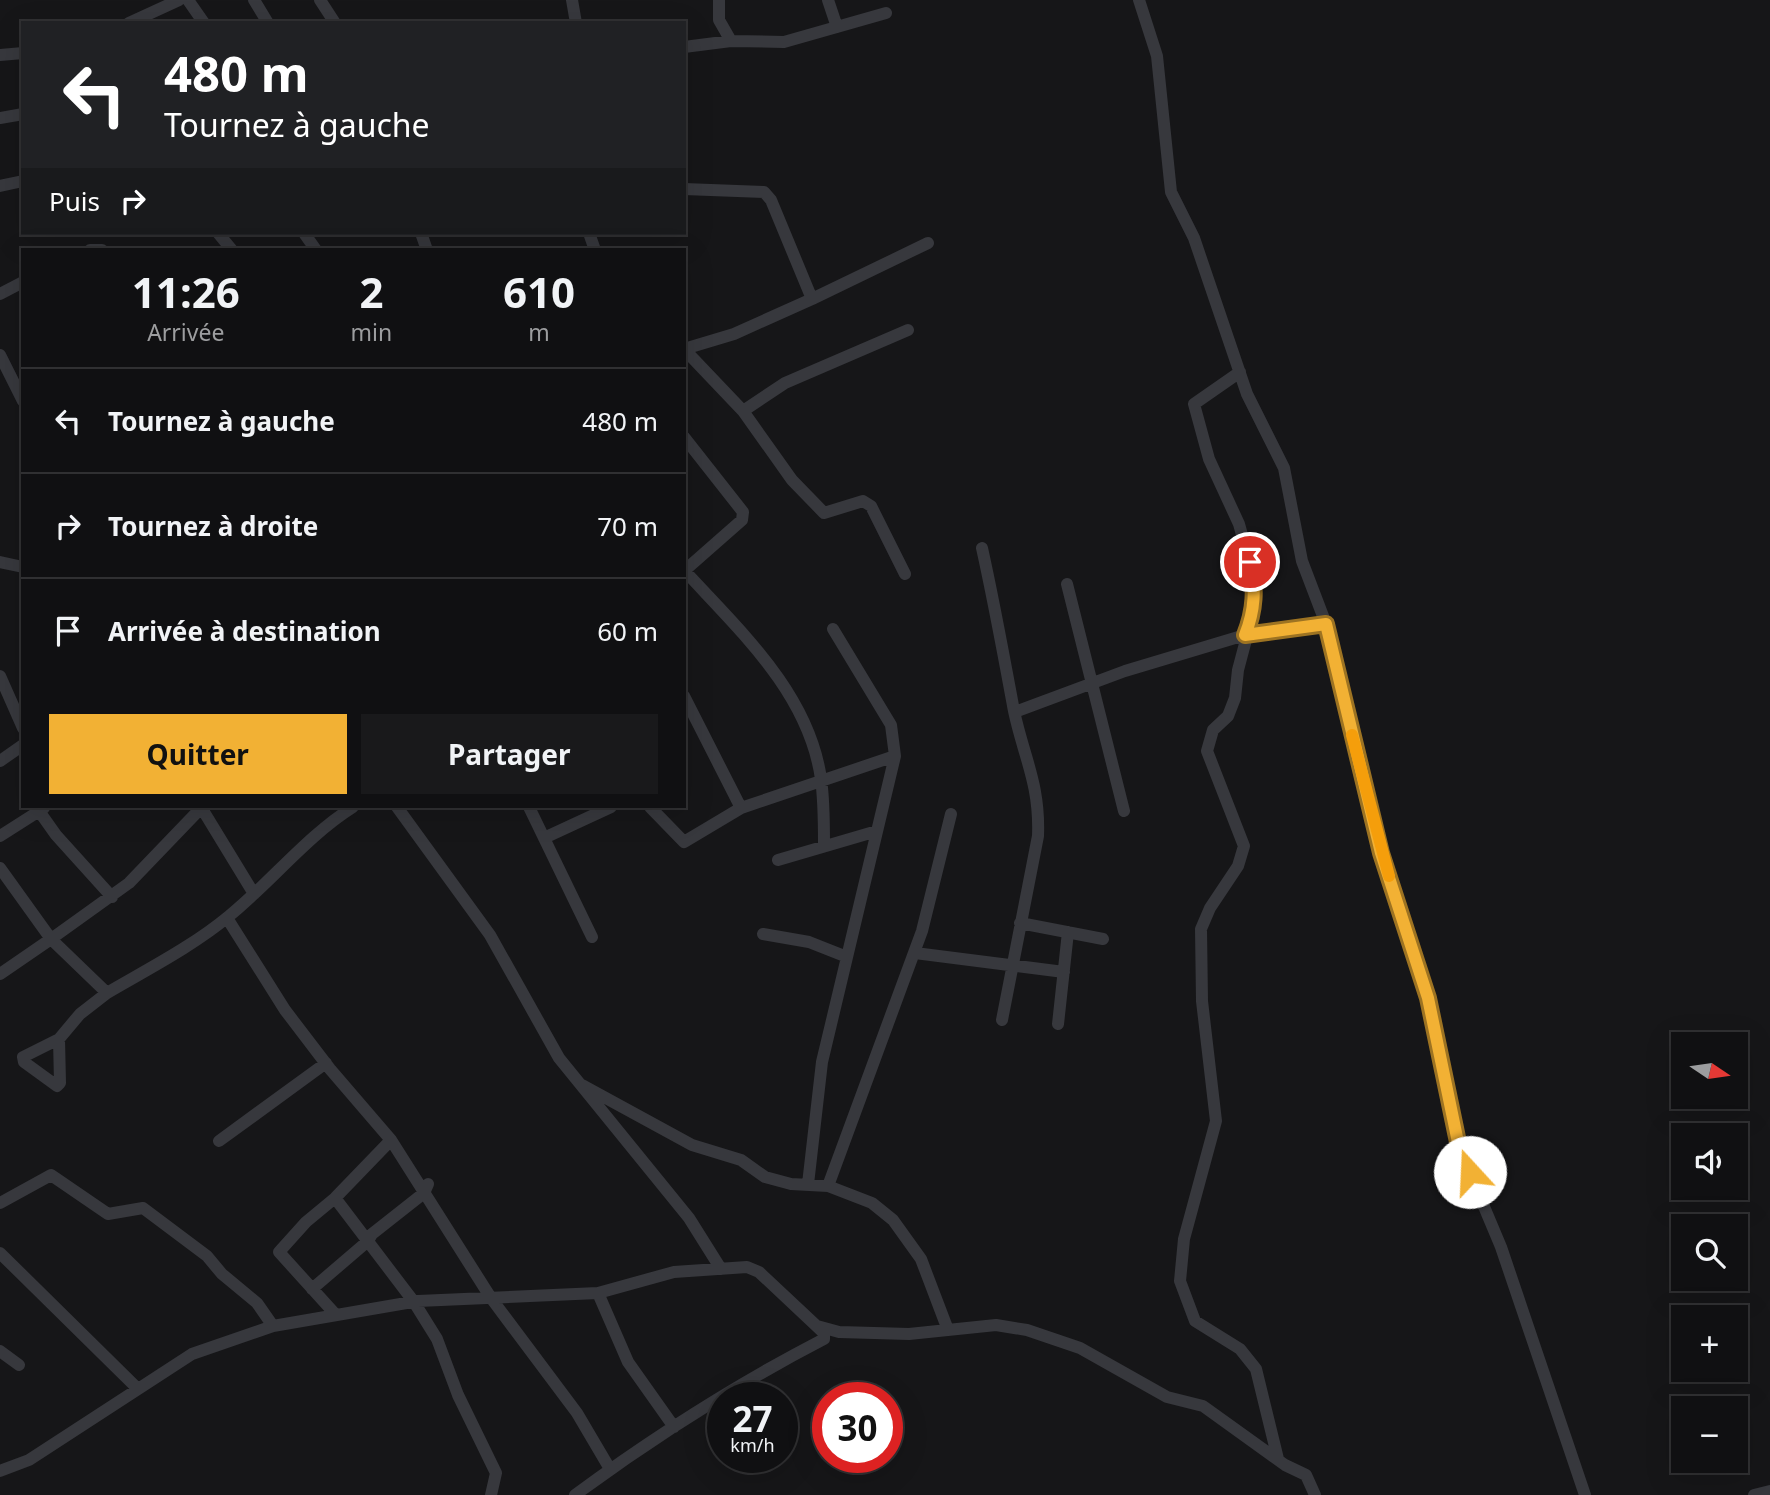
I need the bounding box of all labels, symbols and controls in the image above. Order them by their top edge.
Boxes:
text: 480 m [164,40,309,106]
icon: left [49,49,140,140]
text: Tournez à gauche [164,103,430,146]
icon: right [114,182,152,220]
text: Puis [49,183,100,219]
text: 11:26 [132,263,240,320]
text: 2 [359,263,383,320]
text: 610 [503,263,575,320]
text: Arrivée [147,316,224,348]
text: min [351,316,392,348]
text: m [528,316,550,348]
icon: left [49,402,87,440]
text: Tournez à gauche [108,403,335,439]
text: 480 m [582,403,658,439]
icon: right [49,507,87,545]
text: Tournez à droite [108,508,318,544]
text: 70 m [597,508,658,544]
pin [1220,532,1280,592]
icon: arrive [1231,543,1269,581]
icon: arrive [49,612,87,650]
text: Arrivée à destination [108,613,381,649]
text: 60 m [597,613,658,649]
button: Quitter [49,714,347,794]
button: Partager [361,714,658,794]
north arrow [1671,1032,1748,1110]
map controls [1671,1032,1748,1473]
button: sound [1671,1123,1748,1200]
position arrow [1433,1135,1507,1209]
button: search [1671,1214,1748,1291]
button: + [1671,1305,1748,1382]
speed limit sign: 30 [812,1382,903,1473]
text: 27 [732,1395,773,1442]
button: − [1671,1396,1748,1473]
text: km/h [730,1433,775,1457]

